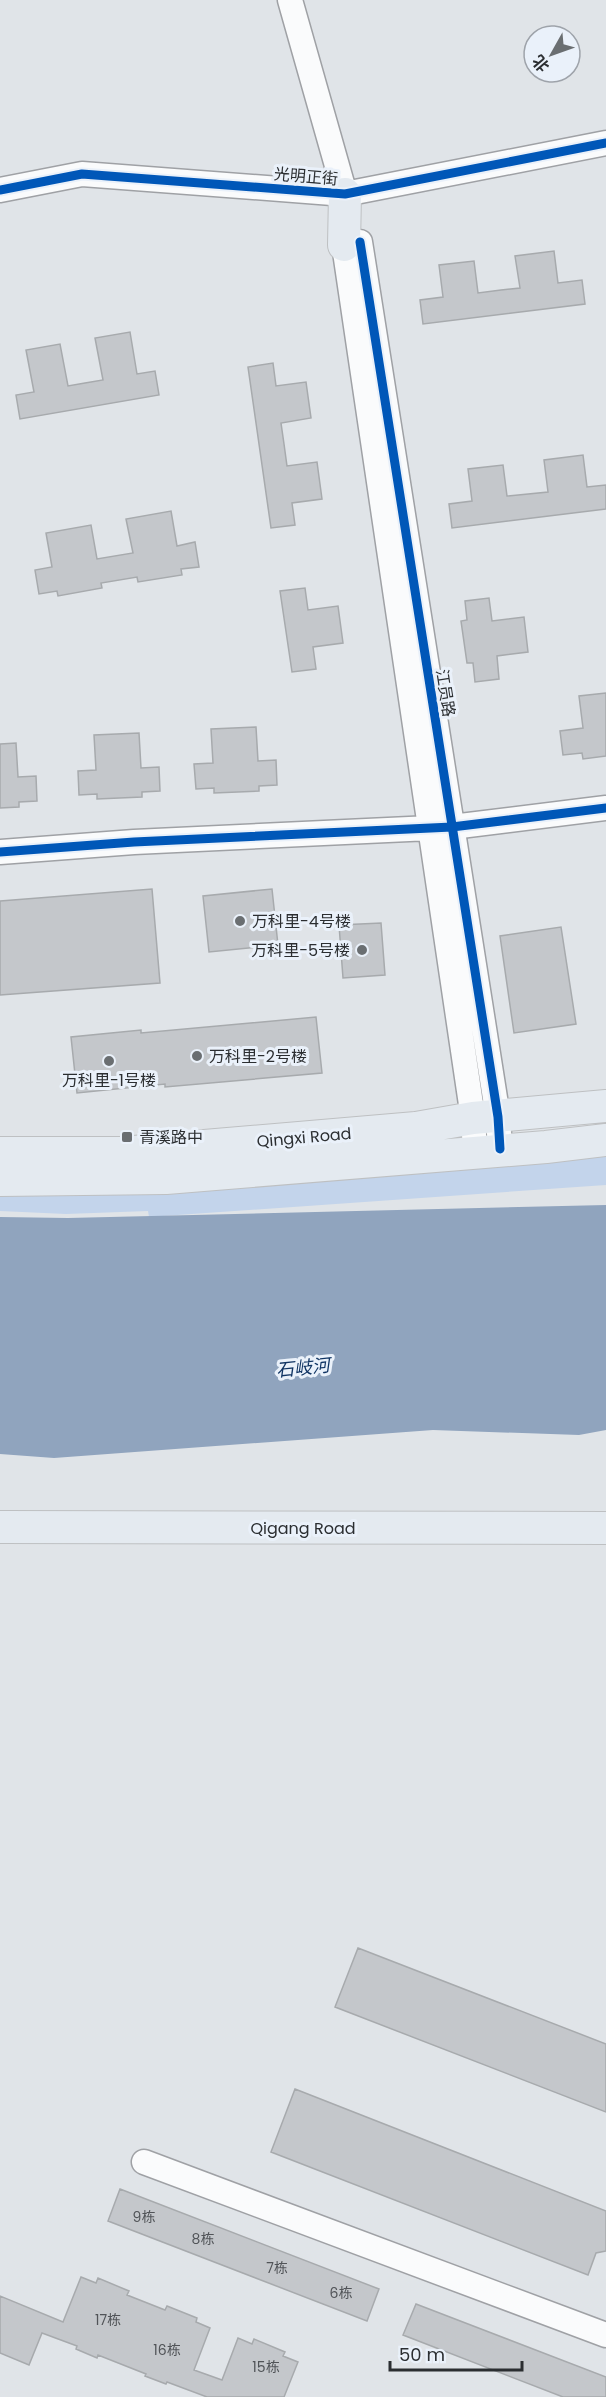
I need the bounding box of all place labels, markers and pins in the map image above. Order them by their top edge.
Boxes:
place label: 万科里-4号楼 [252,910,351,933]
marker: 万科里-4号楼 [233,914,247,928]
place label: 万科里-5号楼 [251,939,350,962]
marker: 万科里-5号楼 [355,943,369,957]
place label: 万科里-2号楼 [209,1045,307,1068]
marker: 万科里-2号楼 [190,1049,204,1063]
marker: 万科里-1号楼 [102,1054,116,1068]
place label: 万科里-1号楼 [62,1069,156,1092]
place label: 青溪路中 [139,1126,203,1149]
marker: 青溪路中 [120,1130,134,1144]

